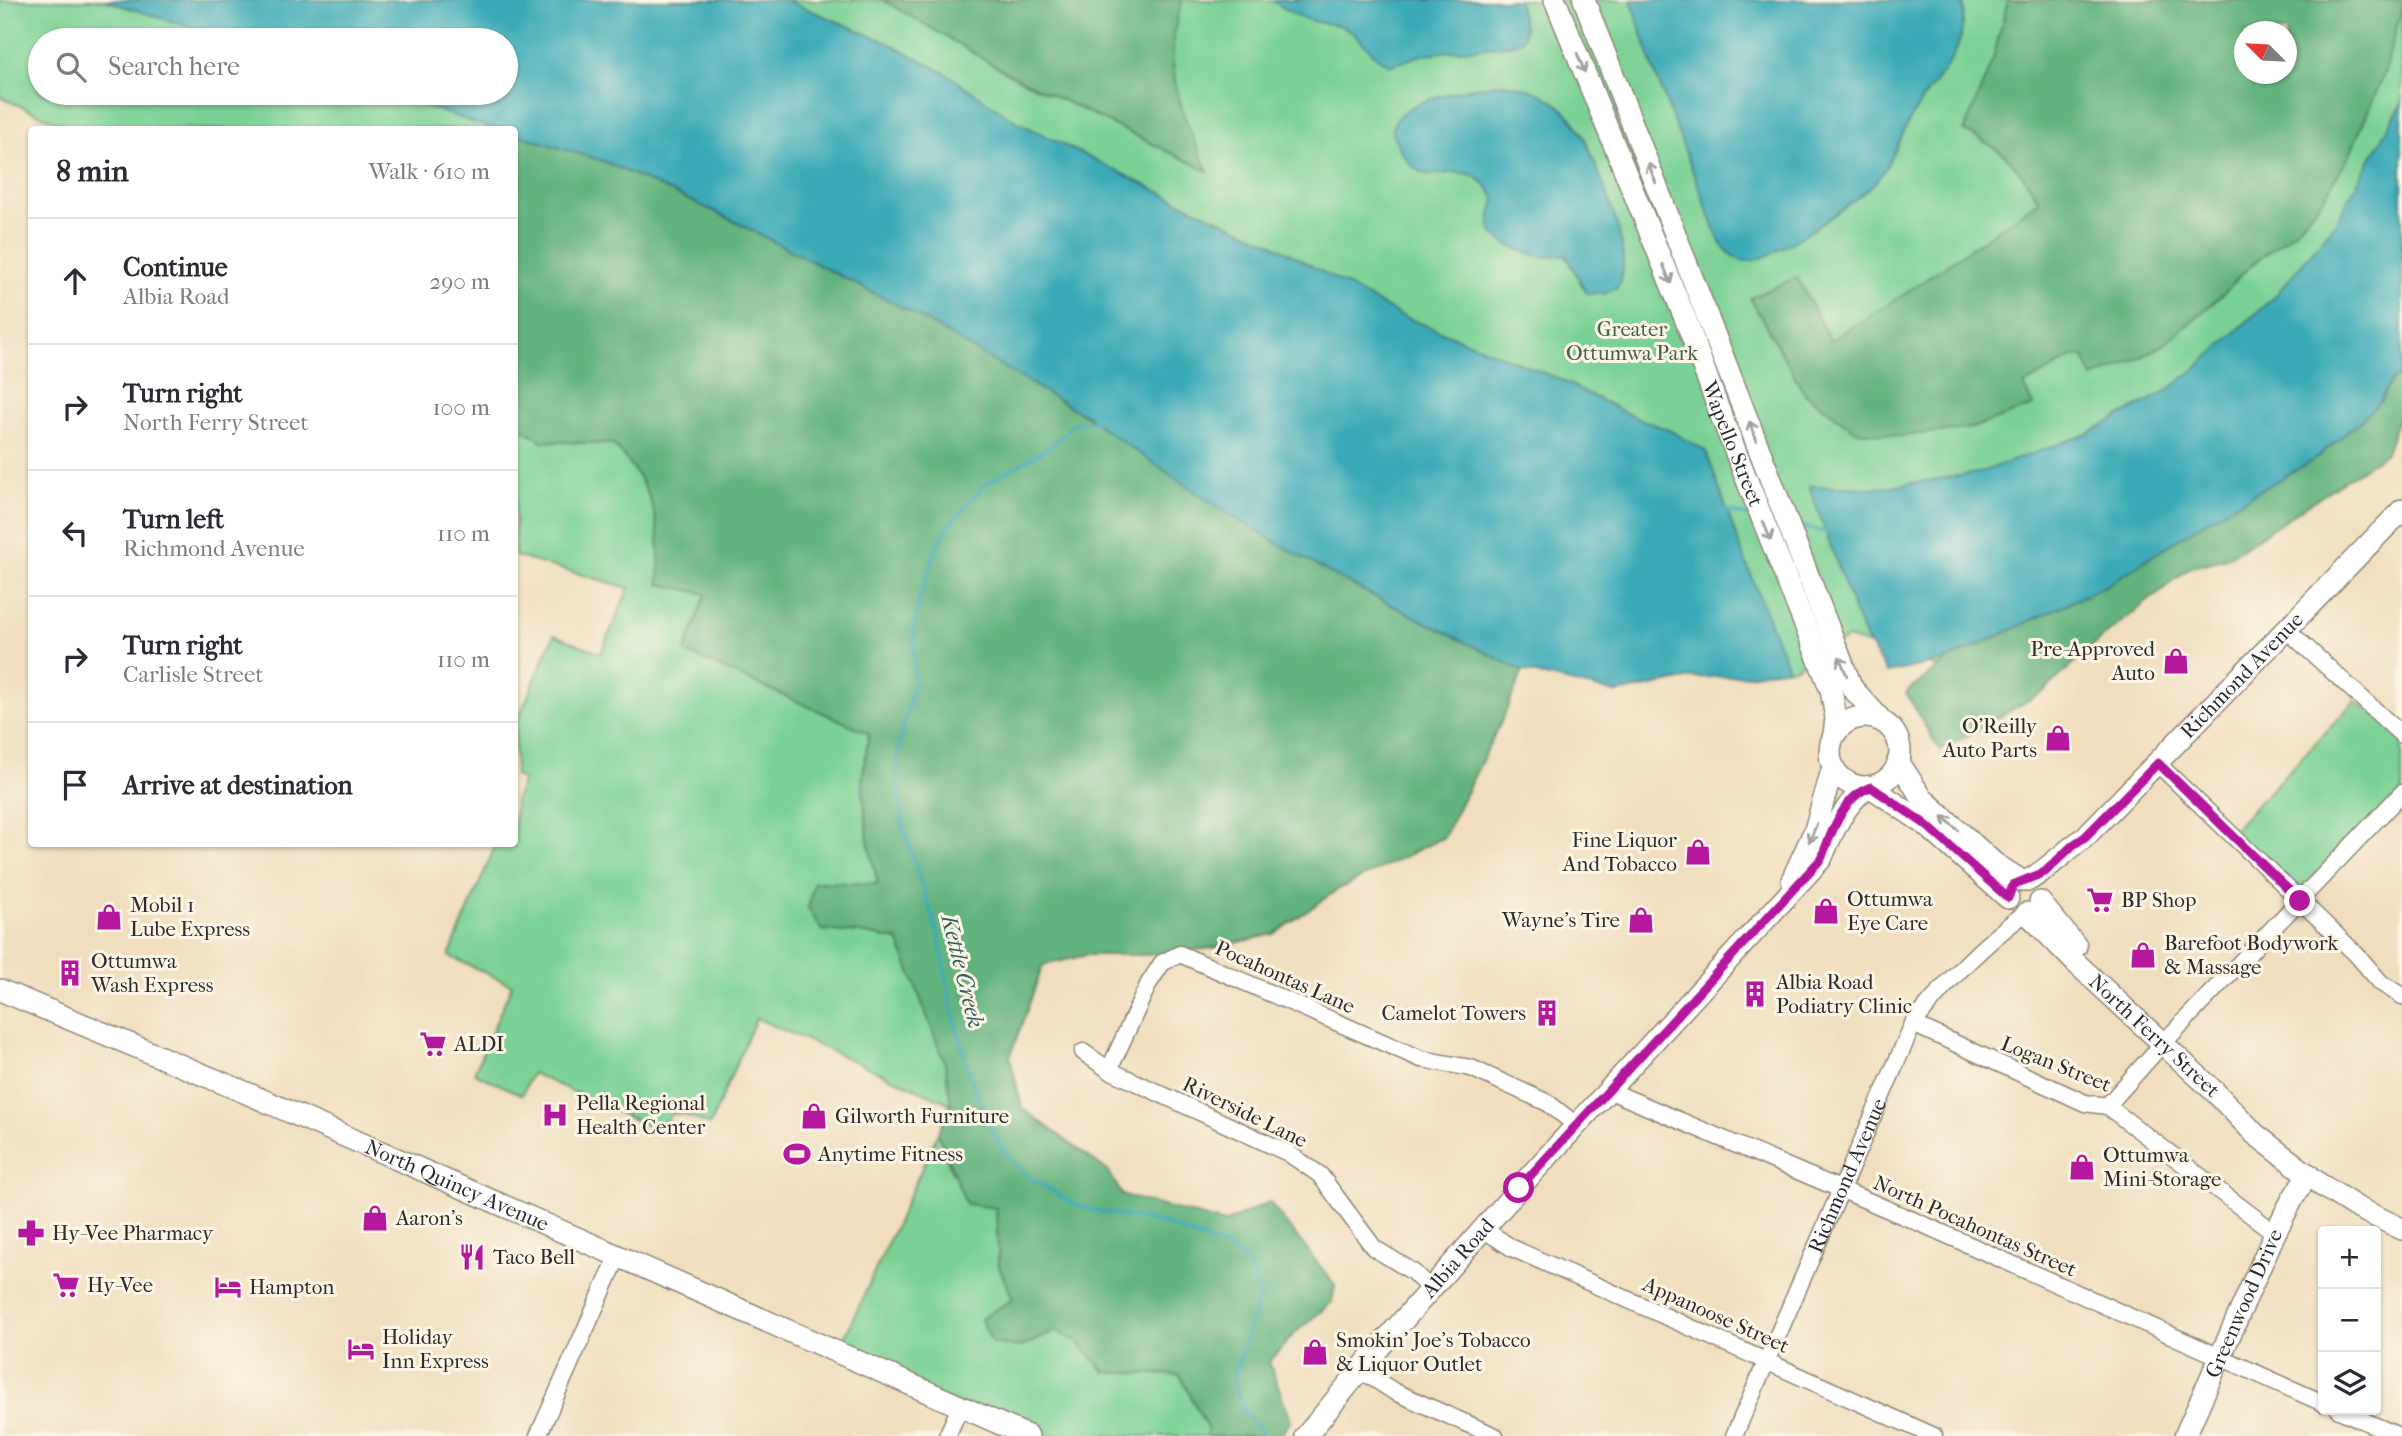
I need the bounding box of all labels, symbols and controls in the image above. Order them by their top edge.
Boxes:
north arrow [2234,21,2297,84]
search box [28,28,518,105]
icon: search [52,48,90,86]
text: Search here [108,51,240,82]
one-way arrow [1575,52,1588,74]
text: 8 min [56,154,129,189]
text: Walk · 610 m [368,158,490,185]
one-way arrow [1645,163,1658,185]
text: Continue [123,252,228,283]
icon: ahead [56,262,94,300]
one-way arrow [1662,262,1675,284]
text: 290 m [429,268,490,295]
text: Albia Road [123,283,230,310]
park label: Greater Ottumwa Park [1566,317,1698,365]
street label: Wapello Street [1697,377,1768,510]
text: Turn right [123,378,243,409]
icon: right [56,388,94,426]
text: 100 m [432,394,490,421]
text: North Ferry Street [123,409,309,436]
one-way arrow [1746,420,1759,442]
text: Turn left [123,504,224,535]
icon: left [56,514,94,552]
text: 110 m [437,520,490,547]
one-way arrow [1762,520,1775,542]
text: Richmond Avenue [123,535,305,562]
street label: Richmond Avenue [2175,607,2308,743]
text: Turn right [123,630,243,661]
place label: Pre-Approved Auto [2030,637,2156,685]
icon: right [56,640,94,678]
text: 110 m [437,646,490,673]
shop icon: Pre-Approved Auto [2161,646,2191,676]
one-way arrow [1836,656,1849,677]
text: Carlisle Street [123,661,264,688]
place label: O'Reilly Auto Parts [1942,714,2038,762]
shop icon: O'Reilly Auto Parts [2043,723,2073,753]
icon: arrive [56,766,94,804]
text: Arrive at destination [123,770,353,801]
one-way arrow [1941,815,1959,831]
one-way arrow [1806,821,1819,843]
place label: Fine Liquor And Tobacco [1562,828,1677,876]
shop icon: Fine Liquor And Tobacco [1683,837,1713,867]
supermarket icon: BP Shop [2085,885,2115,915]
route end [2284,885,2315,916]
place label: Ottumwa Eye Care [1847,887,1933,935]
place label: BP Shop [2121,888,2196,912]
place label: Mobil 1 Lube Express [130,893,250,941]
shop icon: Ottumwa Eye Care [1811,896,1841,926]
shop icon: Mobil 1 Lube Express [94,902,124,932]
shop icon: Wayne's Tire [1626,905,1656,935]
place label: Wayne's Tire [1501,908,1620,932]
water label: Kettle Creek [935,910,990,1031]
place label: Barefoot Bodywork & Massage [2164,931,2338,979]
street label: Pocahontas Lane [1211,935,1359,1019]
shop icon: Barefoot Bodywork & Massage [2128,940,2158,970]
place label: Ottumwa Wash Express [90,949,214,997]
building icon: Ottumwa Wash Express [55,958,85,988]
street label: North Ferry Street [2084,969,2225,1103]
place label: Albia Road Podiatry Clinic [1775,970,1912,1018]
building icon: Albia Road Podiatry Clinic [1740,979,1770,1009]
building icon: Camelot Towers [1532,998,1562,1028]
place label: Camelot Towers [1382,1001,1526,1025]
supermarket icon: ALDI [418,1029,448,1059]
street label: Logan Street [1998,1031,2115,1097]
place label: ALDI [453,1032,504,1056]
street label: Riverside Lane [1179,1072,1311,1152]
place label: Pella Regional Health Center [576,1091,705,1139]
street label: Richmond Avenue [1803,1095,1891,1256]
hospital icon: Pella Regional Health Center [540,1100,570,1130]
shop icon: Gilworth Furniture [799,1101,829,1131]
place label: Gilworth Furniture [835,1104,1009,1128]
street label: North Quincy Avenue [361,1135,552,1236]
sports icon: Anytime Fitness [782,1139,812,1169]
place label: Anytime Fitness [817,1142,963,1166]
place label: Ottumwa Mini-Storage [2103,1143,2221,1191]
shop icon: Ottumwa Mini-Storage [2067,1152,2097,1182]
street label: North Pocahontas Street [1870,1170,2081,1282]
route start [1503,1172,1534,1203]
shop icon: Aaron's [360,1203,390,1233]
place label: Aaron's [395,1206,463,1230]
street label: Albia Road [1416,1213,1499,1303]
pharmacy icon: Hy-Vee Pharmacy [16,1218,46,1248]
place label: Hy-Vee Pharmacy [52,1221,214,1245]
street label: Greenwood Drive [2200,1225,2287,1381]
map controls [2318,1226,2381,1415]
button: + [2318,1226,2381,1289]
restaurant icon: Taco Bell [457,1242,487,1272]
place label: Taco Bell [493,1245,575,1269]
supermarket icon: Hy-Vee [51,1270,81,1300]
hotel icon: Hampton [213,1272,243,1302]
street label: Appanoose Street [1638,1272,1793,1358]
place label: Hy-Vee [87,1273,153,1297]
place label: Hampton [249,1275,334,1299]
button: − [2318,1289,2381,1352]
place label: Holiday Inn Express [382,1325,489,1373]
place label: Smokin' Joe's Tobacco & Liquor Outlet [1336,1328,1531,1376]
hotel icon: Holiday Inn Express [346,1334,376,1364]
shop icon: Smokin' Joe's Tobacco & Liquor Outlet [1300,1337,1330,1367]
button: layers [2318,1352,2381,1415]

